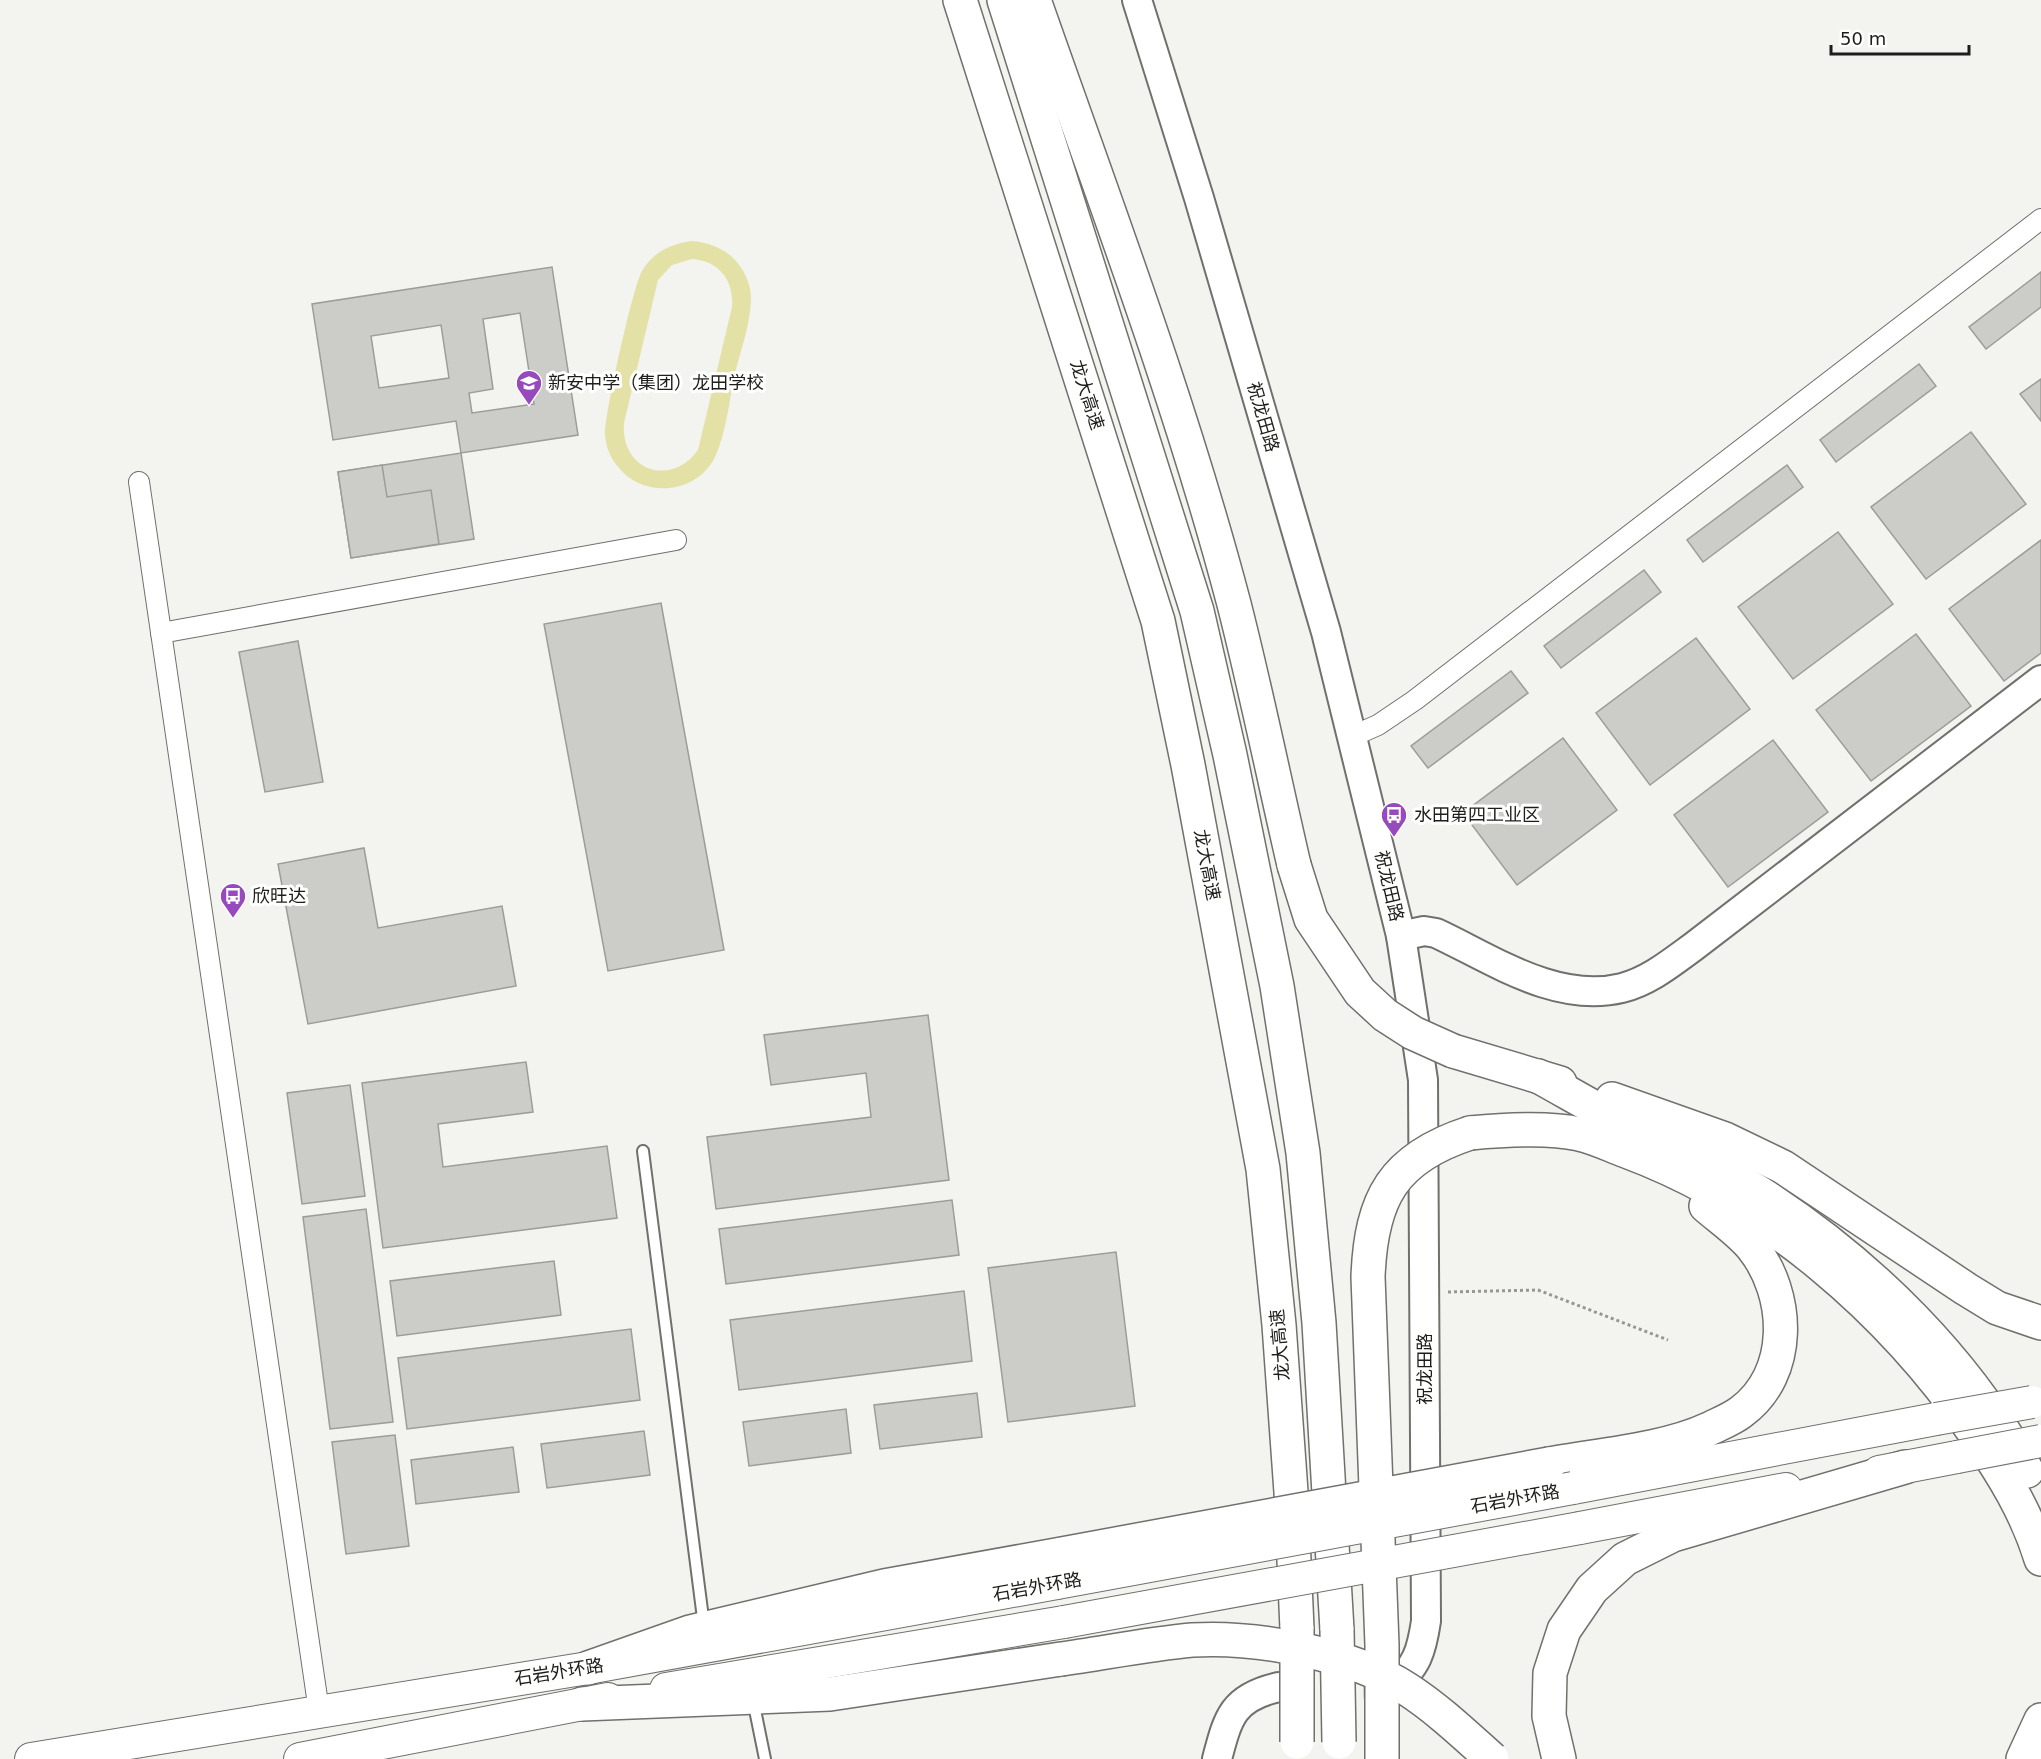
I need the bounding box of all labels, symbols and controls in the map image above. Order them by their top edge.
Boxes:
scale bar [1831,18,1969,56]
text: 50 m [1840,28,1886,49]
street label: 龙大高速 [1066,357,1109,432]
school or university icon: 新安中学（集团）龙田学校 [514,368,544,406]
place label: 新安中学（集团）龙田学校 [548,372,764,393]
street label: 祝龙田路 [1243,379,1283,454]
bus stop icon: 水田第四工业区 [1379,800,1409,838]
place label: 水田第四工业区 [1414,804,1540,825]
street label: 龙大高速 [1190,828,1225,902]
street label: 祝龙田路 [1371,848,1408,923]
bus stop icon: 欣旺达 [218,881,248,919]
place label: 欣旺达 [252,885,306,906]
street label: 龙大高速 [1266,1308,1293,1382]
street label: 祝龙田路 [1414,1333,1435,1405]
street label: 石岩外环路 [1469,1480,1561,1517]
street label: 石岩外环路 [991,1568,1083,1605]
street label: 石岩外环路 [513,1654,605,1689]

